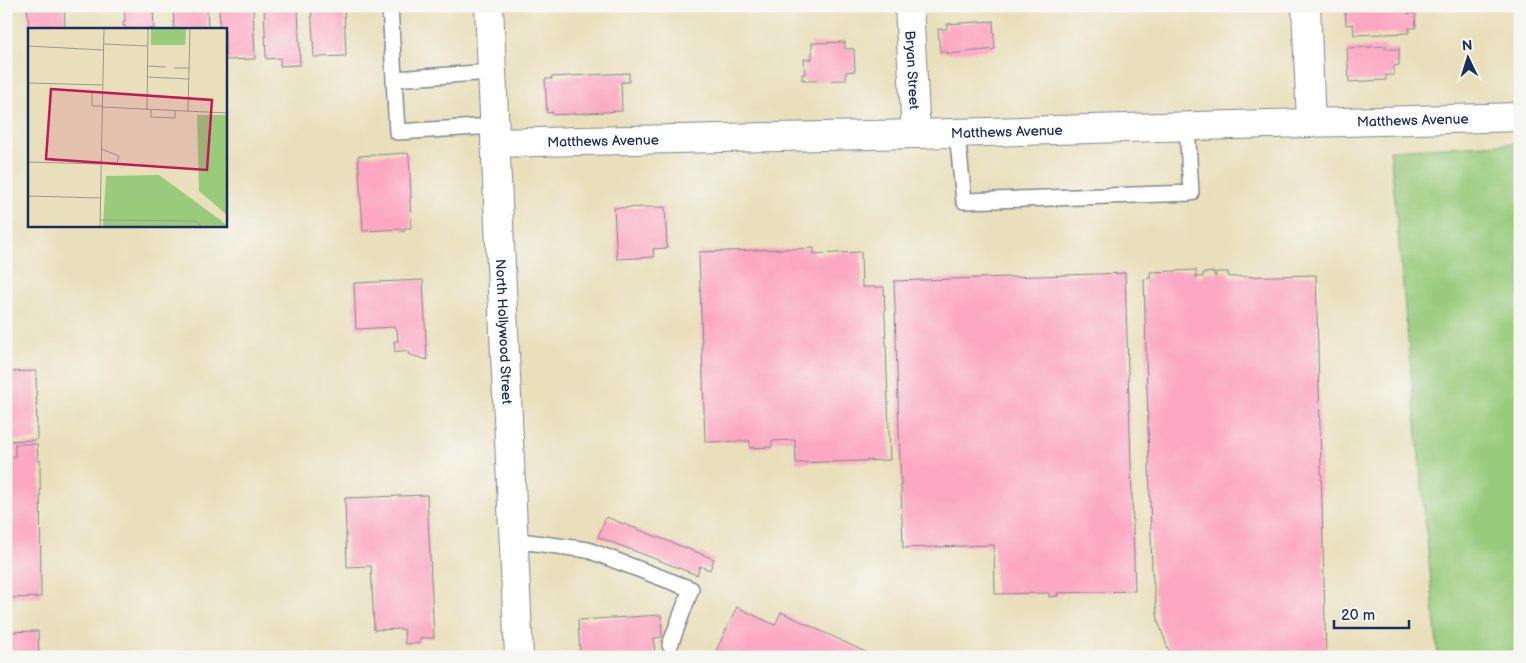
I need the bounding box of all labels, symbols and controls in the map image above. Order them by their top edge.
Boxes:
inset map [28,28,226,226]
street label: Bryan Street [901,30,923,111]
north arrow [1444,32,1494,82]
text: N [1461,37,1473,54]
street label: Matthews Avenue [1357,110,1469,131]
street label: Matthews Avenue [951,122,1063,142]
street label: Matthews Avenue [547,131,659,151]
street label: North Hollywood Street [492,259,515,405]
scale bar [1334,598,1408,630]
text: 20 m [1341,606,1375,625]

